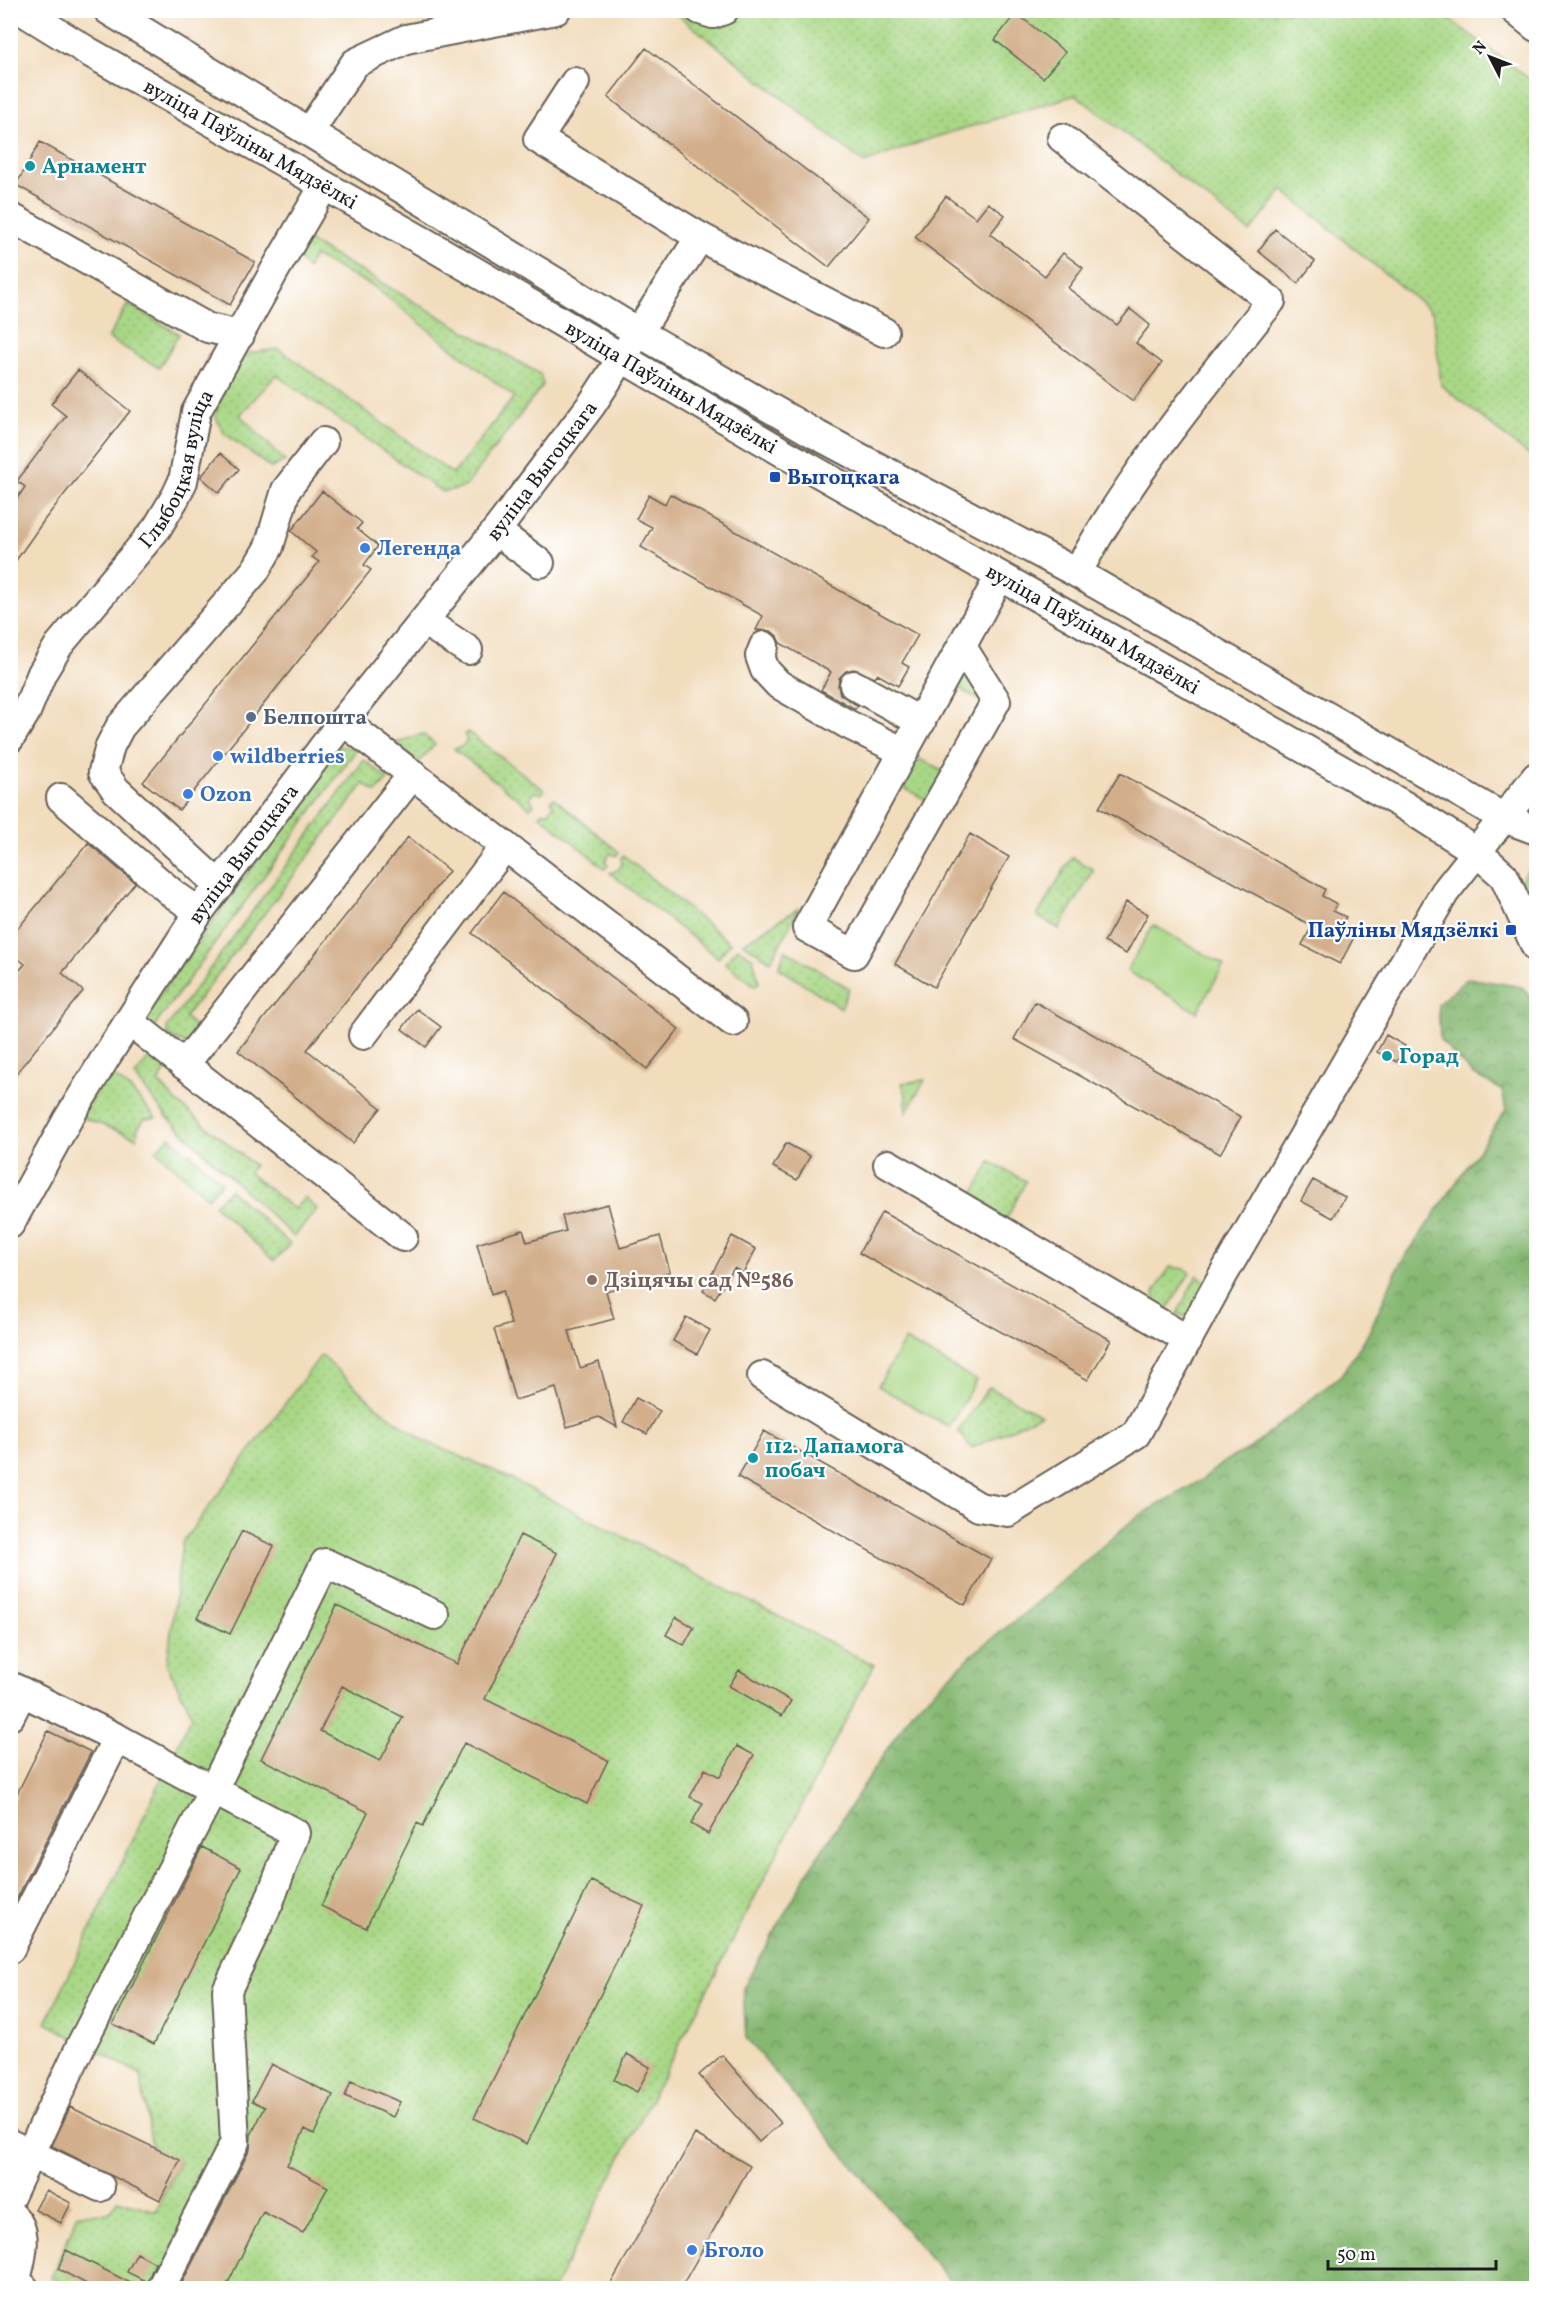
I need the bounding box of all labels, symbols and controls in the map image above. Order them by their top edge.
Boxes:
north arrow [1460,27,1520,87]
text: N [1468,36,1493,60]
street label: вуліца Паўліны Мядзёлкі [138,73,362,217]
place label: Арнамент [42,153,147,182]
marker: Арнамент [23,159,37,173]
street label: вуліца Паўліны Мядзёлкі [559,315,782,462]
street label: Глыбоцкая вуліца [133,385,222,555]
street label: вуліца Выгоцкага [481,395,605,548]
place label: Выгоцкага [787,464,900,493]
marker: Выгоцкага [768,470,782,484]
place label: Легенда [377,535,461,564]
marker: Легенда [358,541,372,555]
street label: вуліца Паўліны Мядзёлкі [980,558,1205,702]
place label: Белпошта [263,704,367,733]
marker: Белпошта [244,710,258,724]
place label: wildberries [230,743,345,772]
marker: wildberries [211,749,225,763]
street label: вуліца Выгоцкага [182,779,306,930]
place label: Ozon [200,781,252,810]
marker: Ozon [181,787,195,801]
place label: Паўліны Мядзёлкі [1308,917,1499,946]
marker: Паўліны Мядзёлкі [1504,923,1518,937]
place label: Горад [1399,1043,1459,1072]
marker: Горад [1380,1049,1394,1063]
place label: Дзіцячы сад №586 [604,1267,794,1296]
marker: Дзіцячы сад №586 [585,1273,599,1287]
place label: 112. Дапамога побач [765,1433,904,1486]
marker: 112. Дапамога побач [746,1451,760,1465]
scale bar [1328,2233,1496,2271]
place label: Бголо [704,2237,764,2266]
marker: Бголо [685,2243,699,2257]
text: 50 m [1337,2243,1376,2268]

